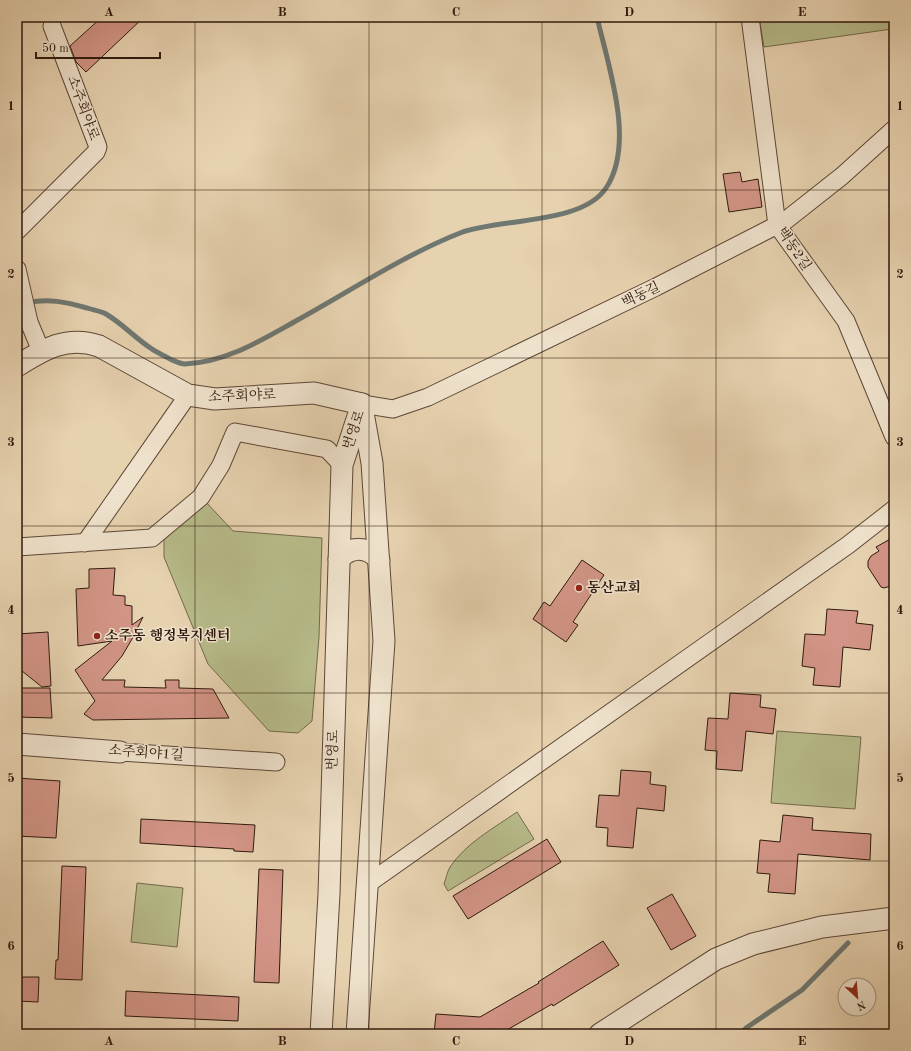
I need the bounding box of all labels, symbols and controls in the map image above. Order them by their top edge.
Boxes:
text: A [104,6,114,19]
text: B [277,6,287,19]
text: C [452,6,460,19]
text: D [624,6,634,19]
text: E [798,6,807,19]
scale bar [36,34,160,60]
text: 50 m [42,42,69,55]
street label: 소주회야로 [65,73,102,143]
text: 1 [7,100,15,113]
text: 1 [896,100,904,113]
street label: 백동2길 [775,224,814,273]
text: 2 [7,268,15,281]
text: 2 [896,268,904,281]
street label: 백동길 [619,279,662,310]
street label: 소주회야로 [208,387,277,404]
street label: 번영로 [340,408,367,451]
text: 3 [7,436,15,449]
text: 3 [896,436,904,449]
place label: 동산교회 [587,579,641,595]
marker: 동산교회 [574,583,584,593]
text: 4 [7,604,15,617]
text: 4 [896,604,904,617]
place label: 소주동 행정복지센터 [105,627,231,643]
marker: 소주동 행정복지센터 [92,631,102,641]
street label: 번영로 [324,729,341,771]
street label: 소주회야1길 [108,742,184,763]
text: 5 [7,772,15,785]
text: 5 [896,772,904,785]
text: 6 [7,940,15,953]
text: 6 [896,940,904,953]
north arrow [837,977,877,1017]
text: N [854,998,867,1012]
text: A [104,1035,114,1048]
text: B [277,1035,287,1048]
text: C [452,1035,460,1048]
text: D [624,1035,634,1048]
text: E [798,1035,807,1048]

